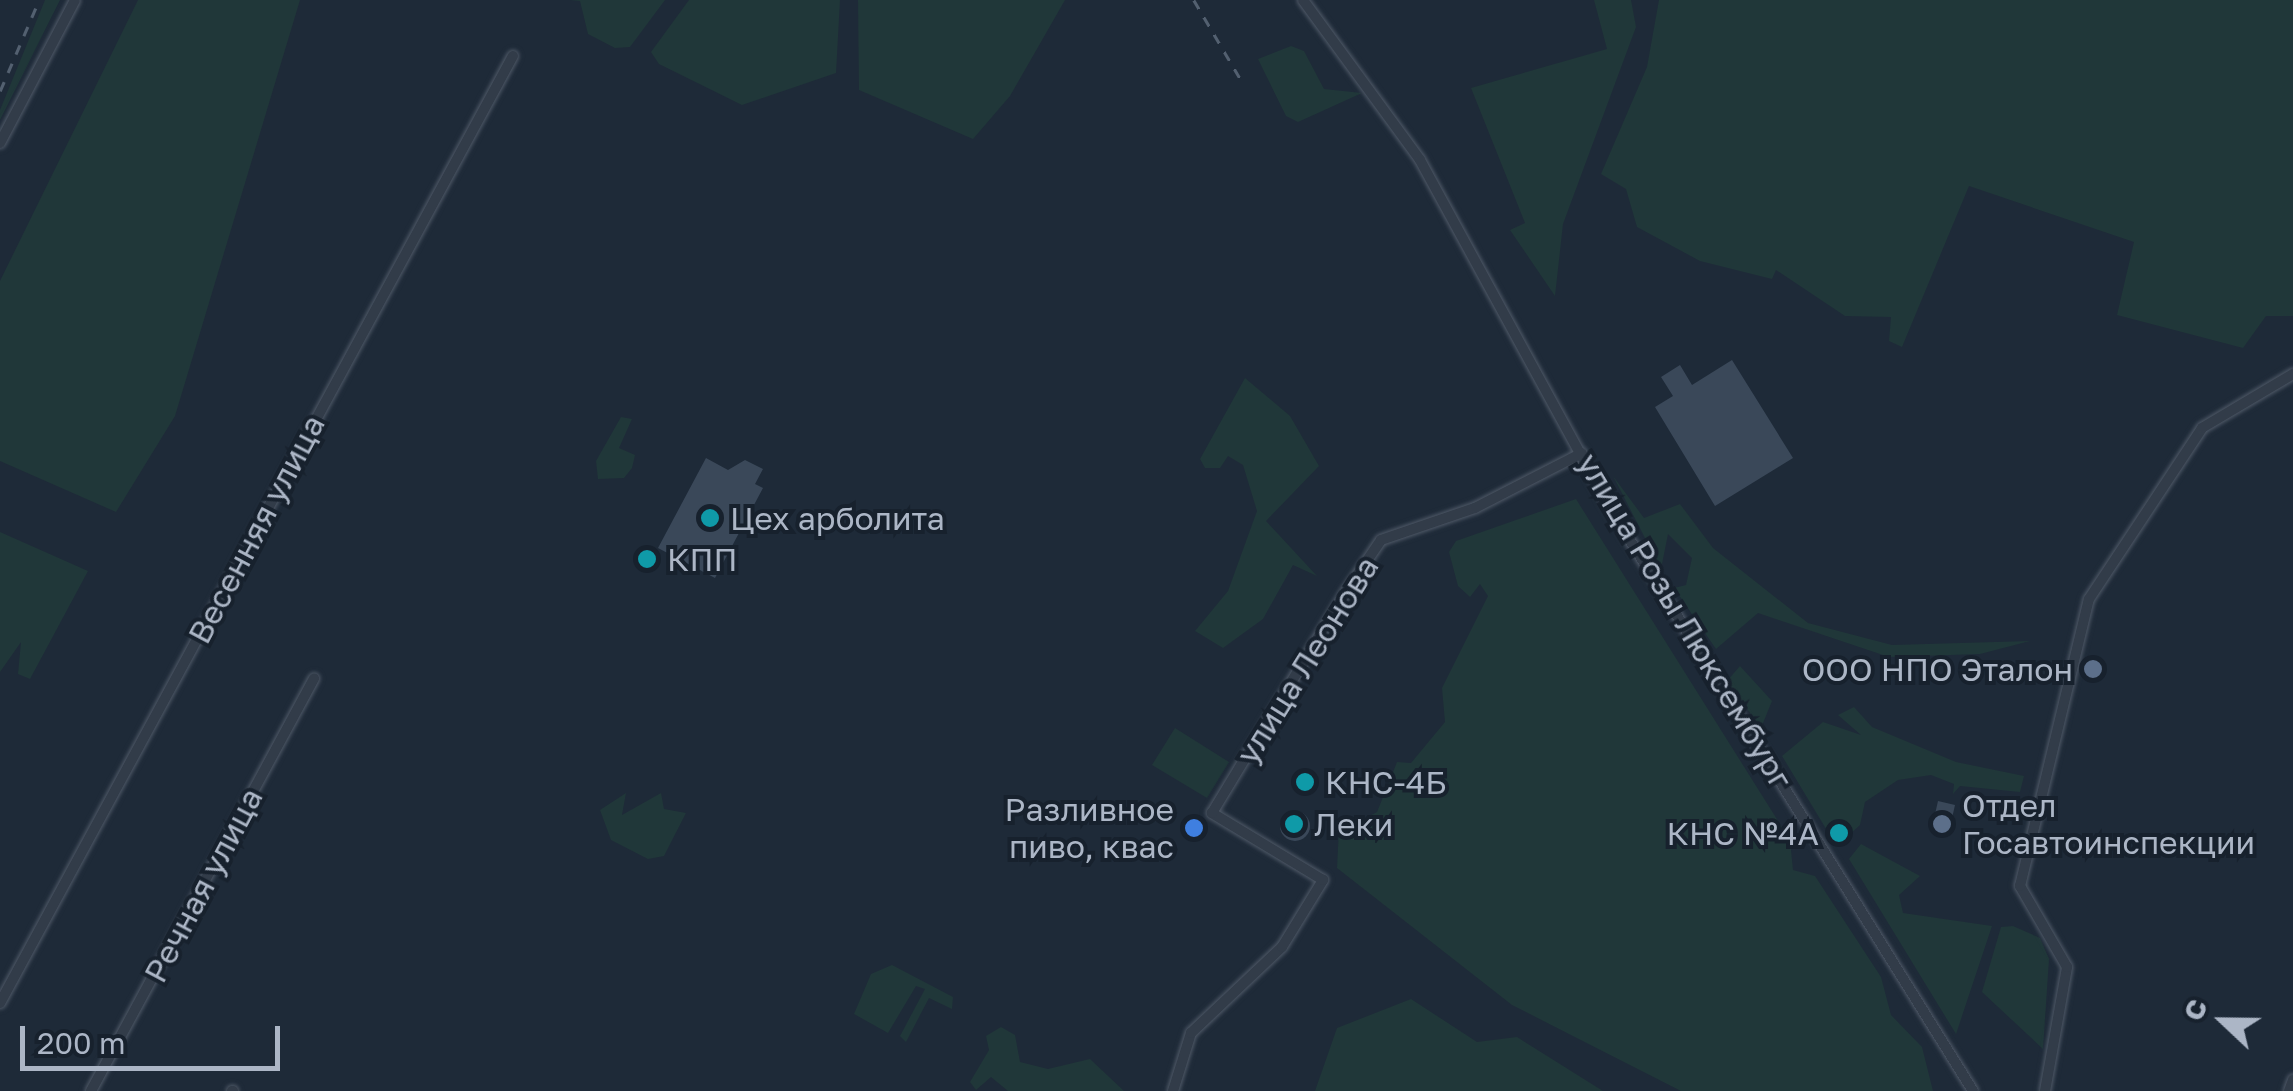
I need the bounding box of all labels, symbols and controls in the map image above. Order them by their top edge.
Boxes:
street label: Весенняя улица [180,408,332,650]
street label: улица Розы Люксембург [1569,446,1801,796]
place label: Цех арболита [730,499,945,537]
marker: Цех арболита [699,507,721,529]
place label: КПП [667,540,737,578]
marker: КПП [636,548,658,570]
street label: улица Леонова [1228,549,1386,771]
place label: ООО НПО Эталон [1802,650,2073,688]
marker: ООО НПО Эталон [2082,658,2104,680]
place label: КНС-4Б [1325,763,1446,801]
marker: КНС-4Б [1294,771,1316,793]
street label: Речная улица [136,781,270,989]
place label: Отдел Госавтоинспекции [1962,787,2255,862]
place label: Разливное пиво, квас [1005,791,1174,866]
place label: Леки [1314,805,1393,843]
marker: Леки [1283,813,1305,835]
marker: Отдел Госавтоинспекции [1931,813,1953,835]
place label: КНС №4А [1667,814,1819,852]
marker: Разливное пиво, квас [1183,817,1205,839]
marker: КНС №4А [1828,822,1850,844]
north arrow [2173,971,2273,1071]
text: С [2176,994,2214,1025]
scale bar [25,1006,285,1068]
text: 200 m [37,1025,126,1061]

